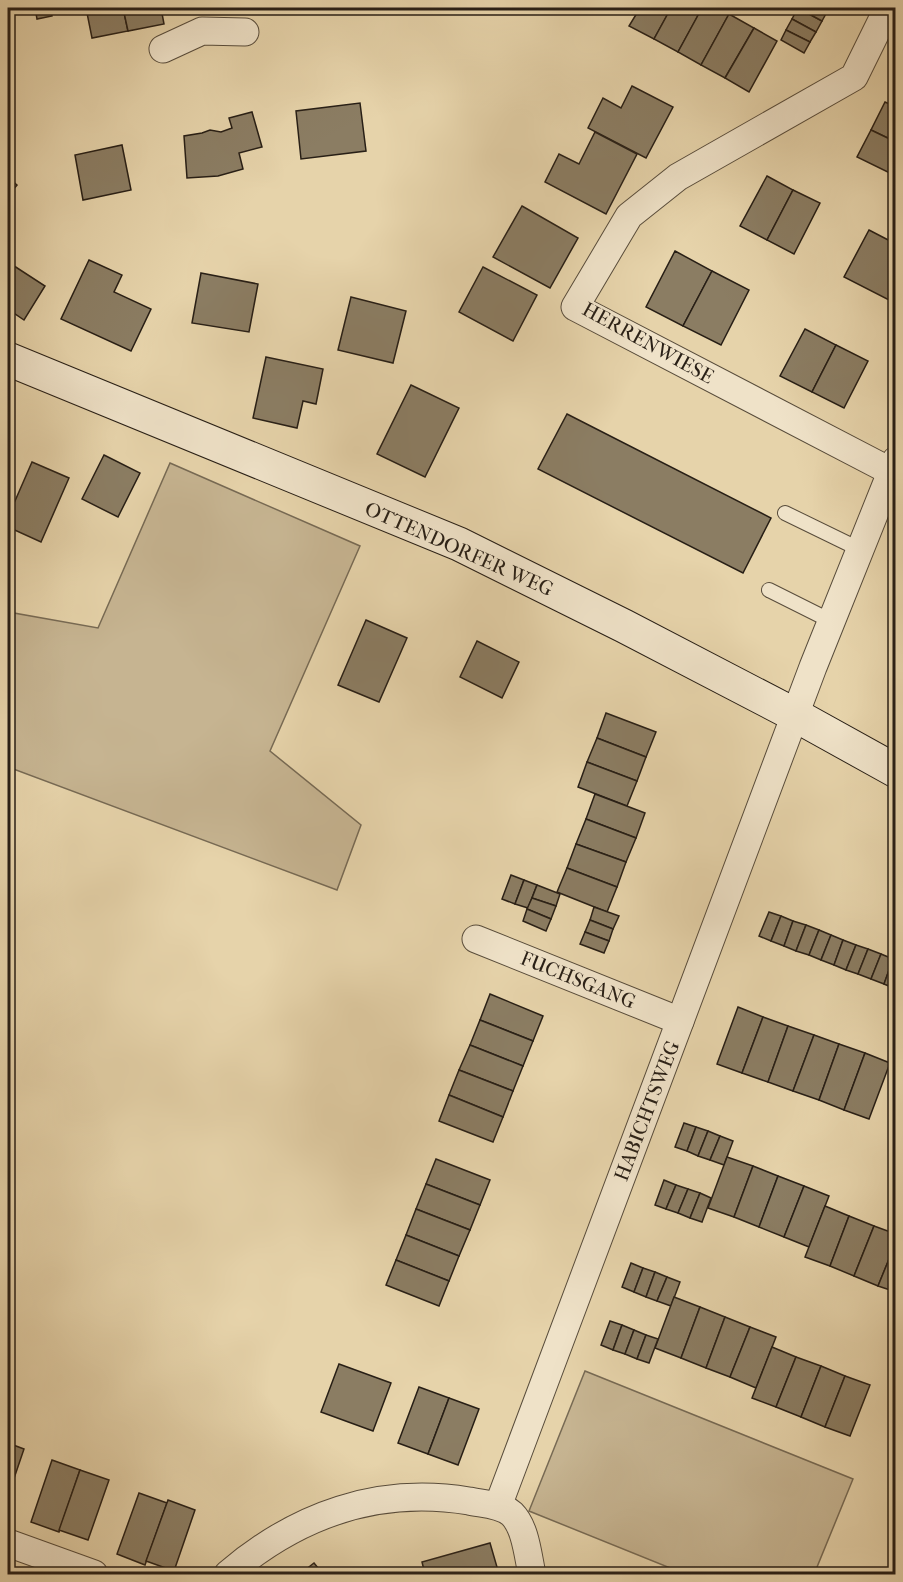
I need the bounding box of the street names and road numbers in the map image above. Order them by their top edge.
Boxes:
street label: HERRENWIESE [578,297,718,389]
street label: OTTENDORFER WEG [361,497,557,601]
street label: FUCHSGANG [517,946,639,1014]
street label: HABICHTSWEG [610,1038,684,1184]

